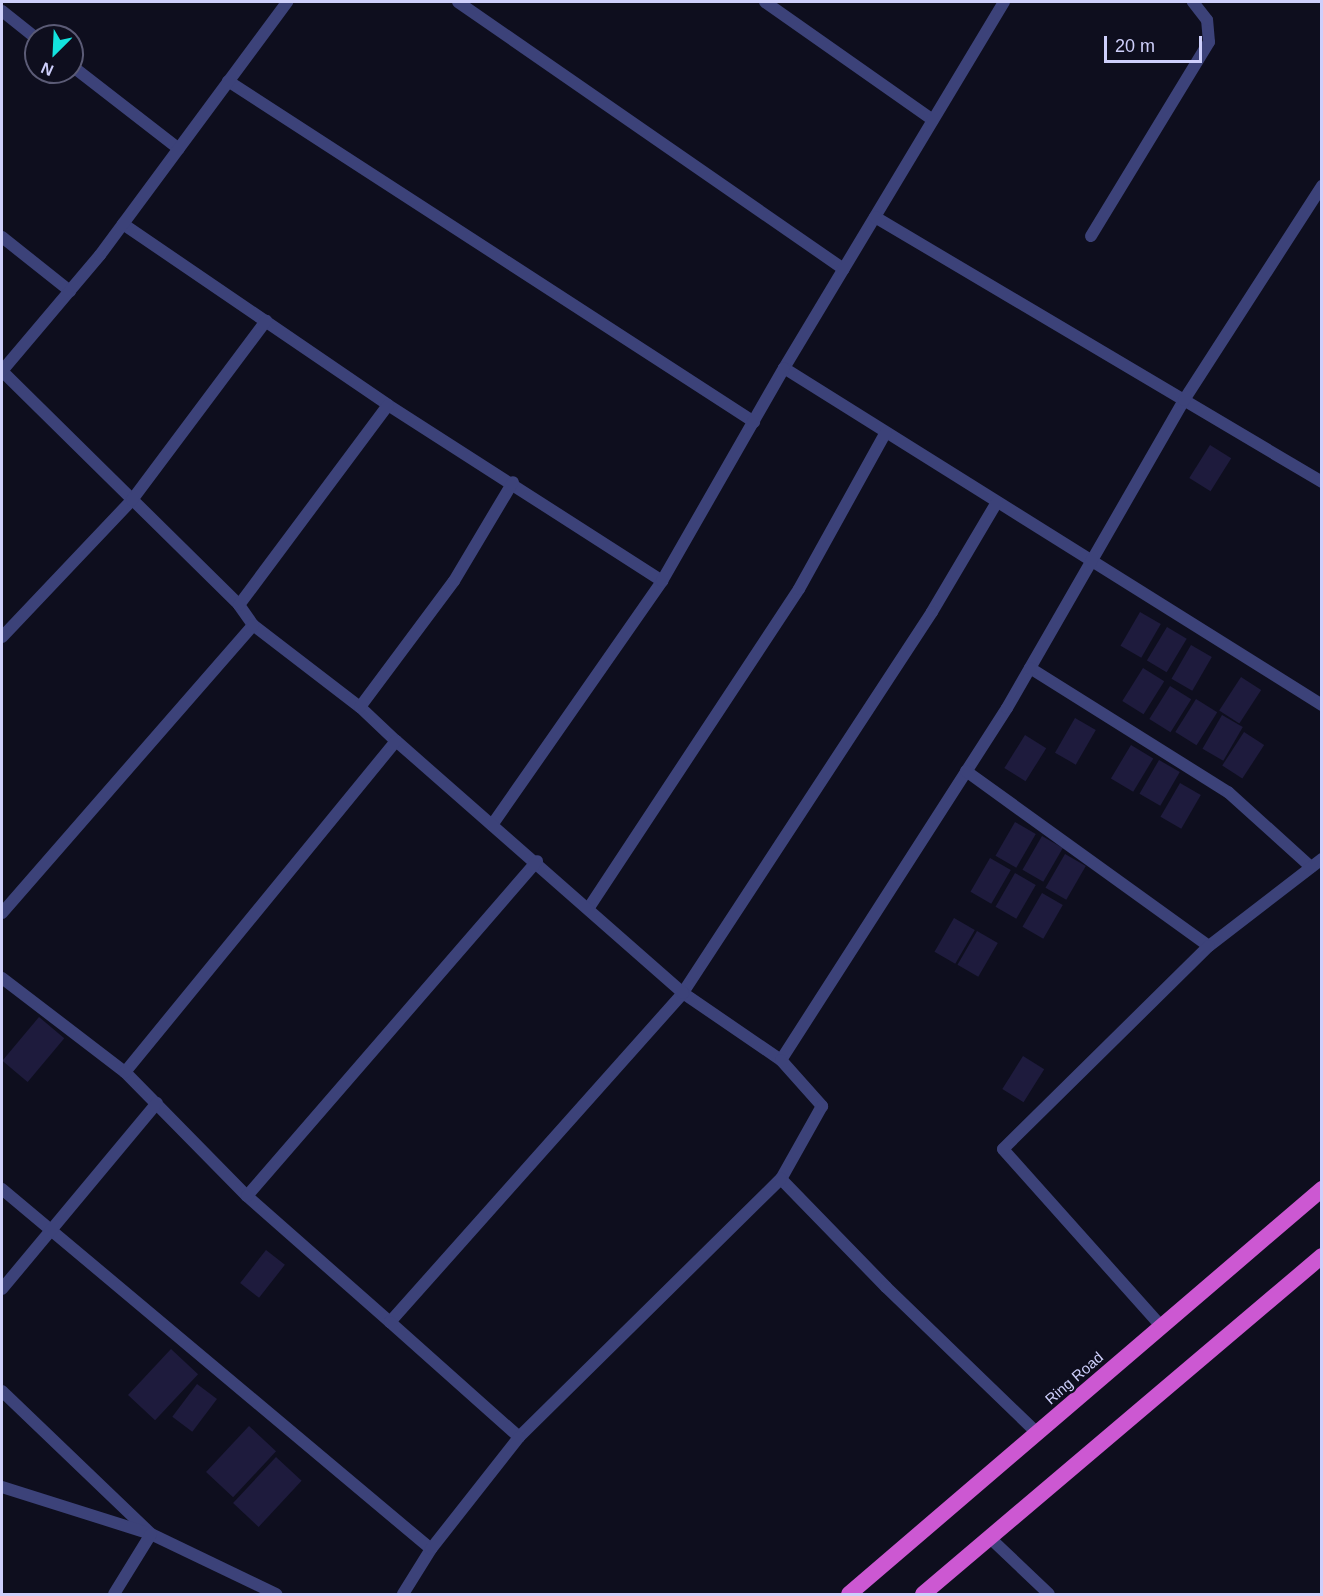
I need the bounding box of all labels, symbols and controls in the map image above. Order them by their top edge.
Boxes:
north arrow [24,24,84,84]
scale bar [1107,24,1204,62]
text: 20 m [1115,36,1155,56]
text: N [39,59,56,79]
street label: Ring Road [1041,1348,1107,1408]

